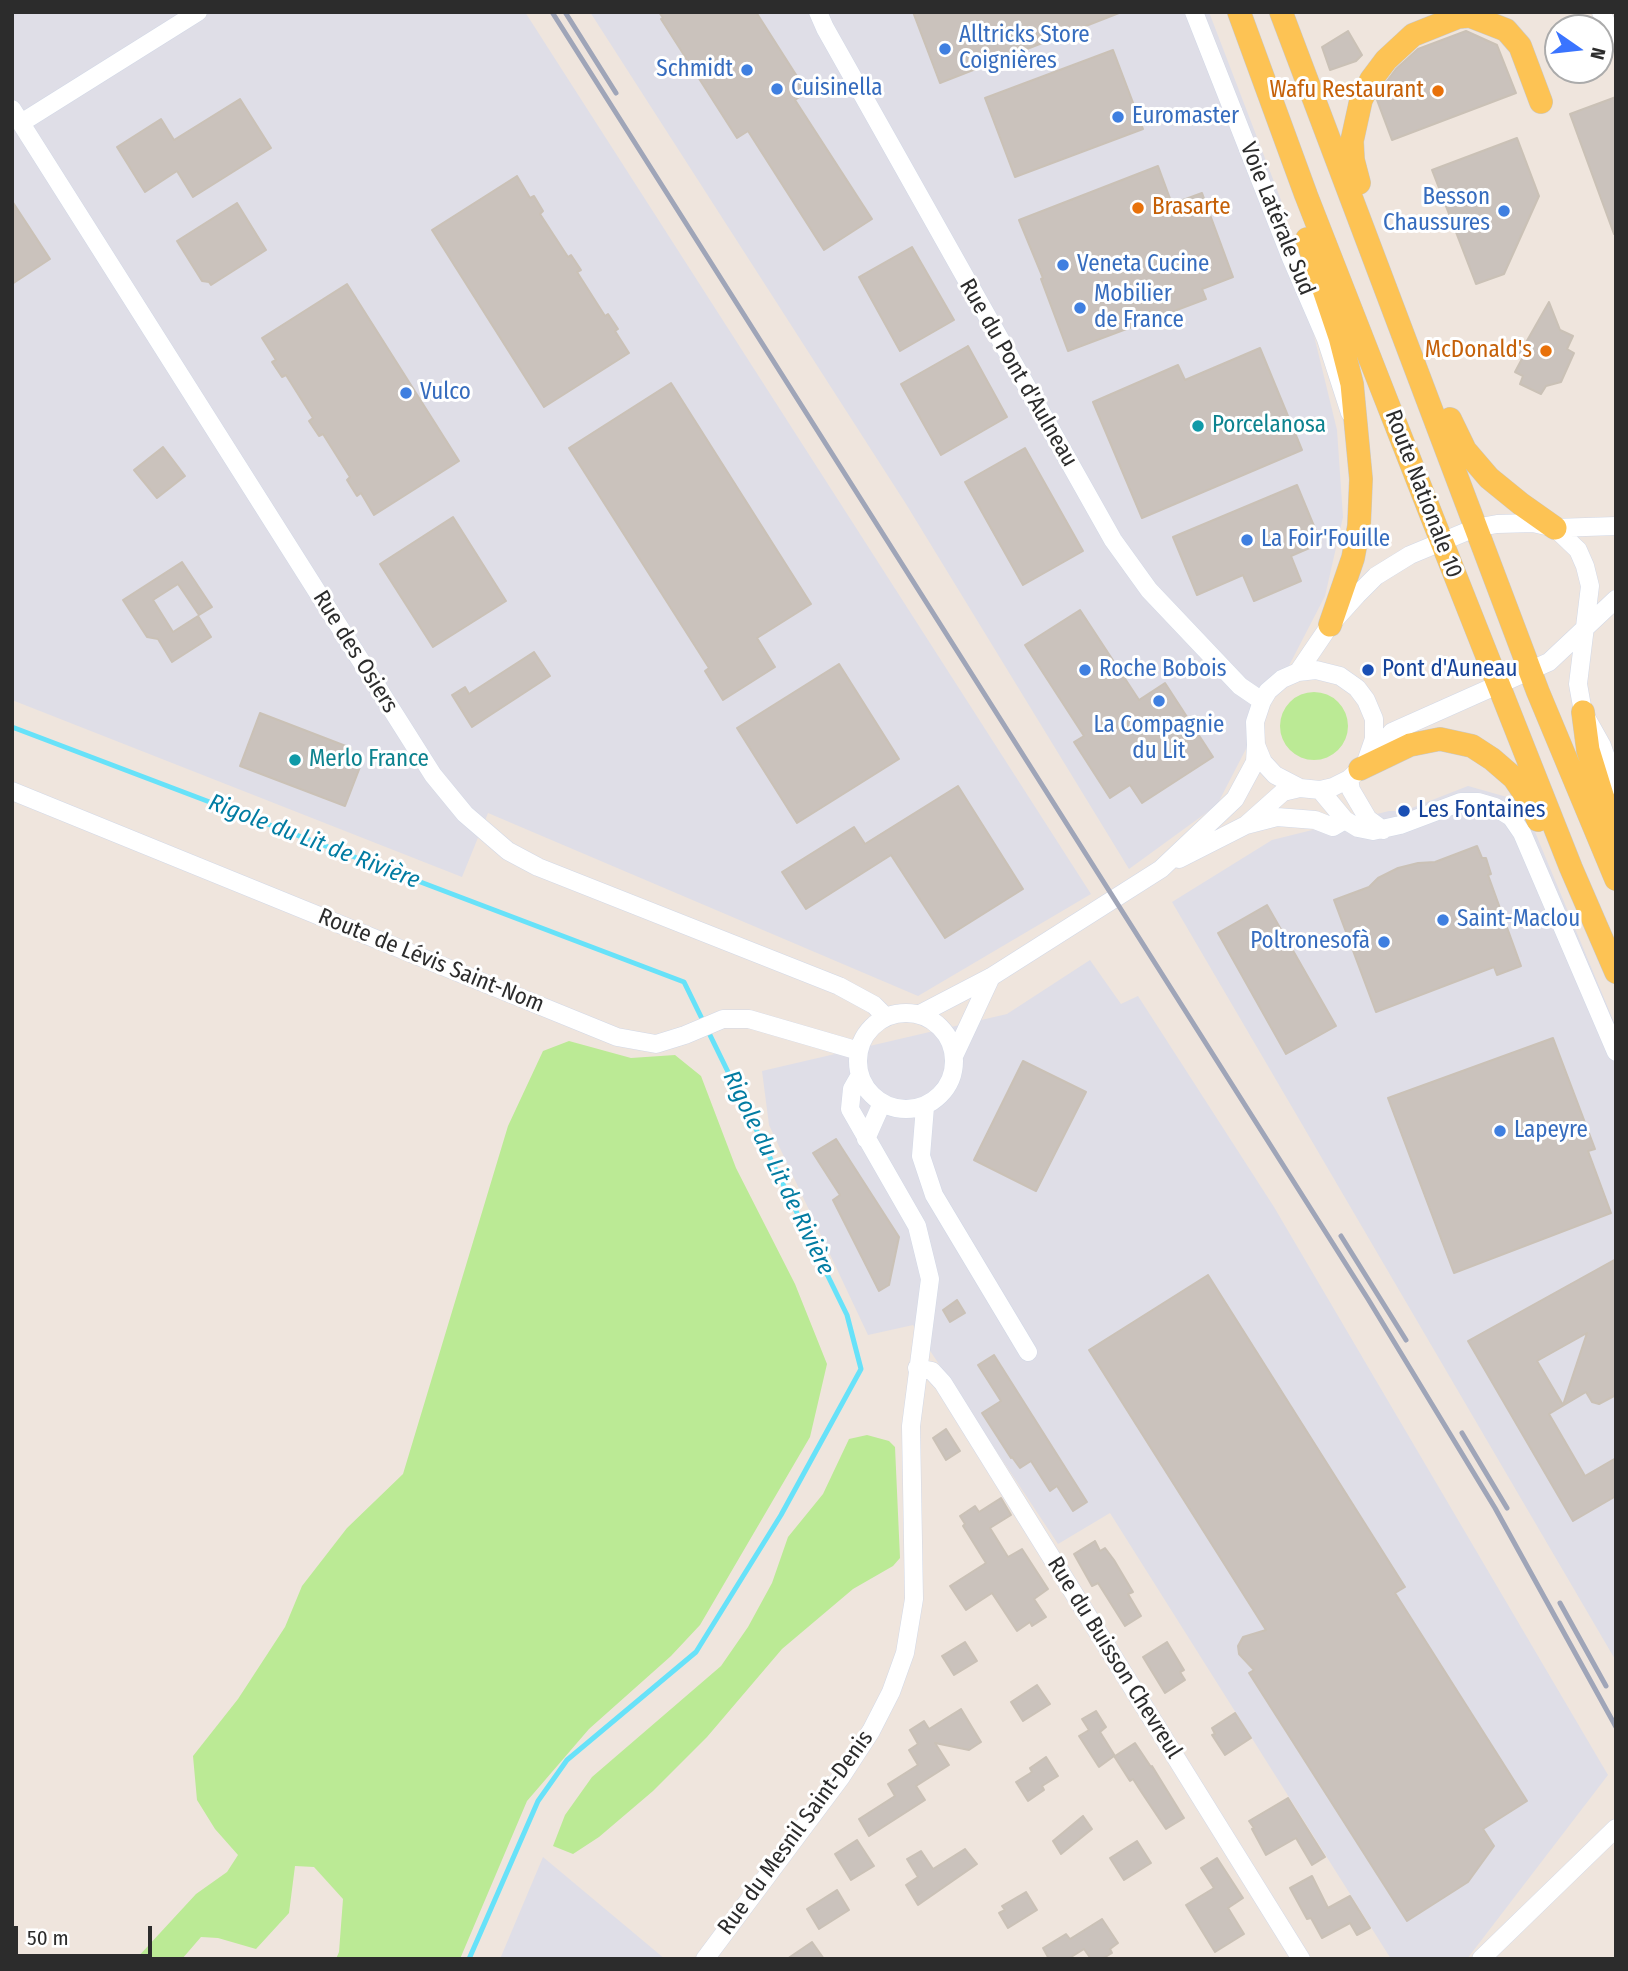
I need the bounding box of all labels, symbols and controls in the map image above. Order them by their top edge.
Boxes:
north arrow [1544,14,1614,84]
place label: Alltricks Store Coignières [959,22,1090,76]
marker: Alltricks Store Coignières [937,41,953,57]
text: N [1585,45,1610,62]
place label: Schmidt [656,56,733,84]
marker: Schmidt [739,62,755,78]
place label: Cuisinella [791,75,883,103]
place label: Wafu Restaurant [1269,77,1424,105]
marker: Cuisinella [769,81,785,97]
marker: Wafu Restaurant [1430,83,1446,99]
place label: Euromaster [1132,103,1239,131]
marker: Euromaster [1110,109,1126,125]
street label: Voie Latérale Sud [1234,139,1320,299]
place label: Besson Chaussures [1383,184,1490,238]
place label: Brasarte [1152,194,1230,222]
marker: Brasarte [1130,200,1146,216]
marker: Besson Chaussures [1496,203,1512,219]
place label: Veneta Cucine [1077,251,1209,279]
marker: Veneta Cucine [1055,257,1071,273]
street label: Rue du Pont d'Aulneau [953,274,1083,472]
place label: Mobilier de France [1094,281,1184,335]
marker: Mobilier de France [1072,300,1088,316]
place label: McDonald's [1425,337,1532,365]
marker: McDonald's [1538,343,1554,359]
place label: Vulco [420,379,471,407]
marker: Vulco [398,385,414,401]
street label: Route Nationale 10 [1378,406,1468,582]
place label: Porcelanosa [1212,412,1326,440]
marker: Porcelanosa [1190,418,1206,434]
place label: La Foir'Fouille [1261,526,1390,554]
marker: La Foir'Fouille [1239,532,1255,548]
street label: Rue des Osiers [306,586,404,718]
place label: Roche Bobois [1099,656,1227,684]
place label: Pont d'Auneau [1382,656,1517,684]
marker: Roche Bobois [1077,662,1093,678]
marker: Pont d'Auneau [1360,662,1376,678]
marker: La Compagnie du Lit [1151,693,1167,709]
place label: La Compagnie du Lit [1094,712,1224,766]
place label: Merlo France [309,746,429,774]
marker: Merlo France [287,752,303,768]
water label: Rigole du Lit de Rivière [204,788,424,896]
place label: Les Fontaines [1418,797,1545,825]
marker: Les Fontaines [1396,803,1412,819]
street label: Route de Lévis Saint-Nom [314,903,548,1019]
place label: Saint-Maclou [1457,906,1580,934]
marker: Saint-Maclou [1435,912,1451,928]
place label: Poltronesofà [1250,928,1370,956]
marker: Poltronesofà [1376,934,1392,950]
water label: Rigole du Lit de Rivière [716,1066,840,1280]
place label: Lapeyre [1514,1117,1588,1145]
marker: Lapeyre [1492,1123,1508,1139]
street label: Rue du Buisson Chevreul [1041,1552,1187,1764]
street label: Rue du Mesnil Saint-Denis [712,1725,880,1941]
scale bar [18,1912,156,1956]
text: 50 m [27,1925,69,1951]

